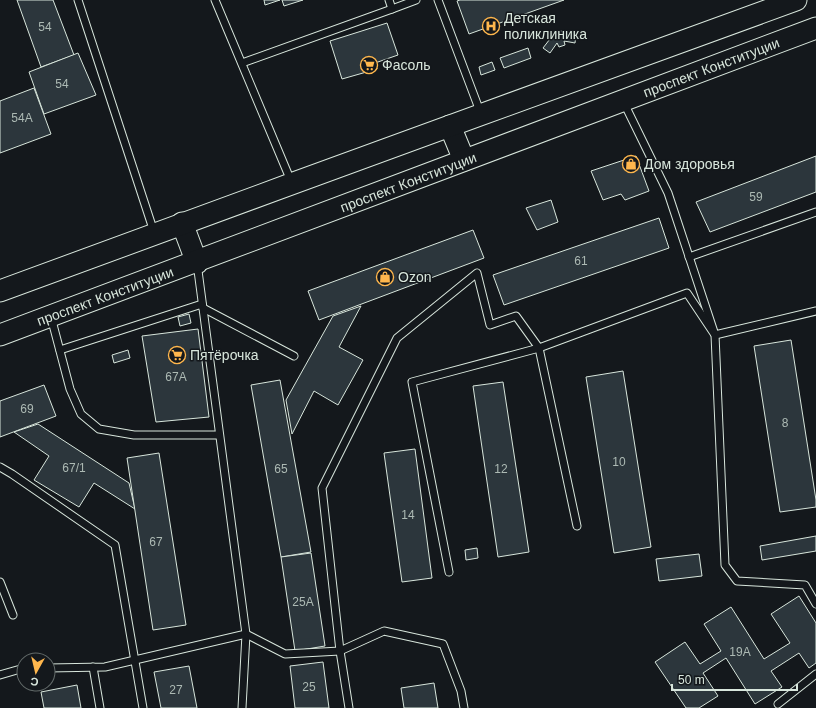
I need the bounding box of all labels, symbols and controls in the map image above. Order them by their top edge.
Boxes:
place label: Детская поликлиника [504,10,587,42]
hospital icon: Детская поликлиника [481,16,501,36]
house number: 54 [38,20,52,34]
street label: проспект Конституции [641,34,782,100]
supermarket icon: Фасоль [359,55,379,75]
place label: Фасоль [382,57,431,73]
house number: 54 [55,77,69,91]
house number: 54А [11,111,33,125]
street label: проспект Конституции [338,149,479,215]
shop icon: Дом здоровья [621,154,641,174]
place label: Дом здоровья [644,156,735,172]
house number: 59 [749,190,763,204]
house number: 61 [574,254,588,268]
street label: проспект Конституции [35,264,176,329]
shop icon: Ozon [375,267,395,287]
place label: Ozon [398,269,431,285]
supermarket icon: Пятёрочка [167,345,187,365]
place label: Пятёрочка [190,347,259,363]
house number: 67А [165,370,187,384]
house number: 69 [20,402,34,416]
house number: 8 [782,416,789,430]
house number: 10 [612,455,626,469]
house number: 67/1 [62,461,86,475]
house number: 65 [274,462,288,476]
house number: 12 [494,462,508,476]
house number: 14 [401,508,415,522]
house number: 67 [149,535,163,549]
house number: 25А [292,595,314,609]
house number: 19А [729,645,751,659]
north arrow [16,652,56,692]
scale bar [672,666,797,692]
text: 50 m [678,673,705,687]
text: С [30,675,39,688]
house number: 25 [302,680,316,694]
house number: 27 [169,683,183,697]

